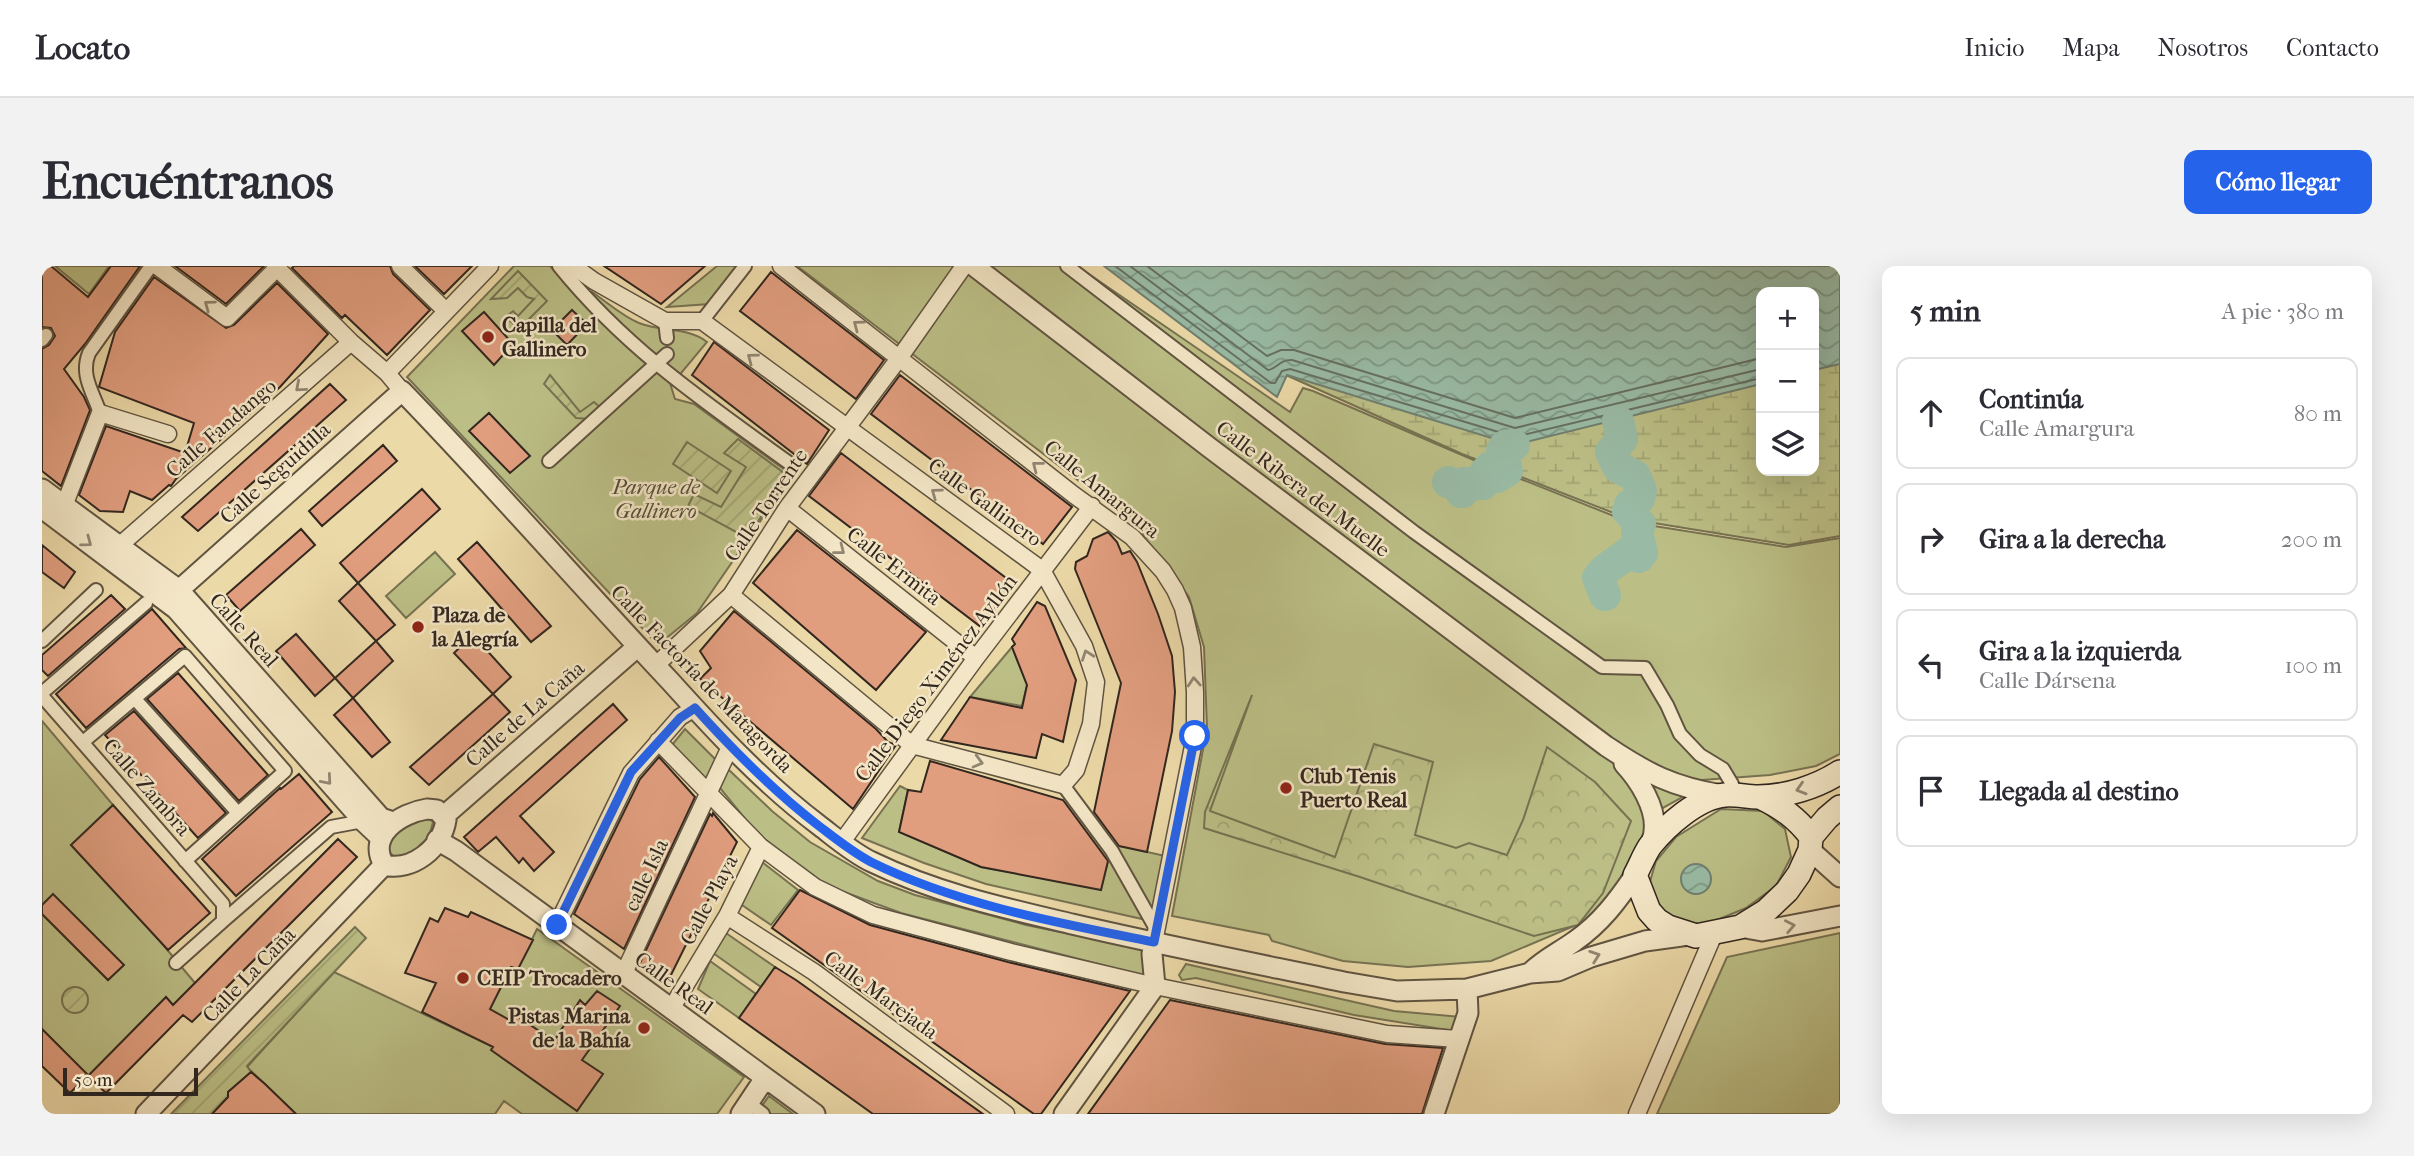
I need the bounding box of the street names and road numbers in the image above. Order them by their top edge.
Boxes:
street label: Calle Fandango [161,374,281,482]
street label: Calle Ribera del Muelle [1212,416,1394,562]
street label: Calle Seguidilla [215,417,335,529]
street label: Calle Amargura [1039,435,1165,543]
street label: Calle Torrente [719,444,813,566]
street label: Calle Gallinero [924,453,1046,551]
street label: Calle Ermita [842,522,946,610]
street label: Calle Diego Ximénez Ayllón [850,570,1022,786]
street label: Calle Factoría de Matagorda [606,580,798,778]
street label: Calle Real [205,588,284,672]
street label: Calle de La Caña [461,656,589,772]
street label: Calle Zambra [98,733,196,841]
street label: calle Isla [619,835,673,915]
street label: Calle Playa [675,851,743,949]
street label: Calle La Caña [198,922,301,1028]
street label: Calle Marejada [820,946,943,1044]
street label: Calle Real [630,947,718,1020]

